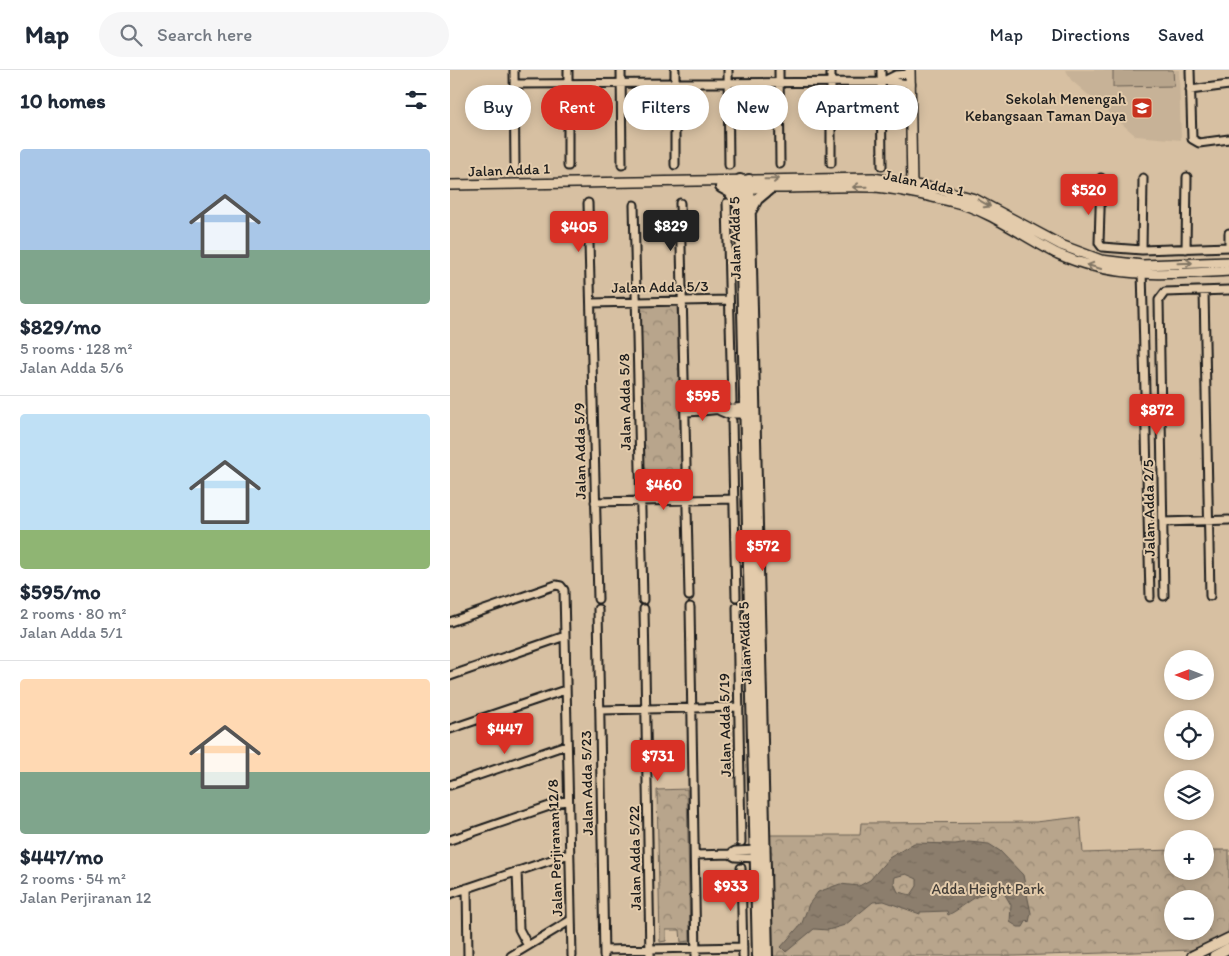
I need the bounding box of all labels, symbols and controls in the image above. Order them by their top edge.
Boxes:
search box [99,12,449,57]
text: Map [25,20,69,49]
icon: search [117,21,145,49]
text: Search here [157,23,252,46]
text: Map [990,24,1023,46]
text: Directions [1051,24,1130,46]
text: Saved [1158,24,1204,46]
chip: Buy [465,85,531,130]
chip: Rent [541,85,613,130]
chip: Filters [623,85,709,130]
chip: New [719,85,788,130]
chip: Apartment [798,85,918,130]
icon: filters [402,86,430,114]
text: 10 homes [20,88,106,113]
place label: Sekolah Menengah Kebangsaan Taman Daya [965,90,1127,125]
school or university icon: Sekolah Menengah Kebangsaan Taman Daya [1130,96,1154,120]
street label: Jalan Adda 1 [468,160,550,180]
street label: Jalan Adda 1 [882,166,966,200]
one-way arrow [764,174,780,184]
pin: $520 [1059,174,1119,216]
text: $520 [1072,180,1106,199]
icon: home [180,181,270,271]
one-way arrow [852,183,868,192]
street label: Jalan Adda 5 [725,196,745,280]
one-way arrow [976,198,991,208]
pin: $405 [549,210,609,253]
pin: $829 [641,210,701,252]
text: $829 [654,216,688,235]
text: $405 [561,217,597,236]
one-way arrow [1177,259,1193,268]
one-way arrow [1086,262,1102,272]
street label: Jalan Adda 5/3 [611,277,709,297]
text: $829/mo [20,314,101,339]
text: 5 rooms · 128 m² [20,339,132,358]
street label: Jalan Adda 5/8 [615,353,635,451]
text: Jalan Adda 5/6 [20,358,124,377]
pin: $595 [673,380,733,422]
text: $595 [686,386,720,405]
pin: $872 [1127,394,1187,436]
text: $872 [1140,400,1174,419]
street label: Jalan Adda 5/9 [570,402,590,500]
icon: home [180,447,270,537]
street label: Jalan Adda 2/5 [1139,459,1159,557]
pin: $460 [634,468,694,511]
text: $460 [646,475,682,494]
pin: $572 [733,530,793,572]
text: $572 [747,536,779,555]
text: $595/mo [20,579,101,604]
street label: Jalan Adda 5 [735,601,755,685]
text: 2 rooms · 80 m² [20,604,126,623]
text: Jalan Adda 5/1 [20,623,123,642]
north arrow [1164,650,1214,700]
map controls [1164,650,1214,940]
street label: Jalan Adda 5/19 [715,673,735,777]
button: locate [1164,710,1214,760]
icon: home [180,712,270,802]
pin: $447 [475,712,535,755]
text: $447 [487,719,523,738]
street label: Jalan Adda 5/23 [577,730,597,836]
pin: $731 [628,740,688,782]
text: $731 [642,746,674,765]
button: layers [1164,770,1214,820]
street label: Jalan Perjiranan 12/8 [544,779,566,917]
street label: Jalan Adda 5/22 [625,805,645,911]
button: + [1164,830,1214,880]
text: $447/mo [20,844,103,869]
text: 2 rooms · 54 m² [20,869,126,888]
pin: $933 [701,870,761,912]
text: $933 [714,876,748,895]
park label: Adda Height Park [932,880,1045,898]
text: Jalan Perjiranan 12 [20,888,151,907]
button: − [1164,890,1214,940]

